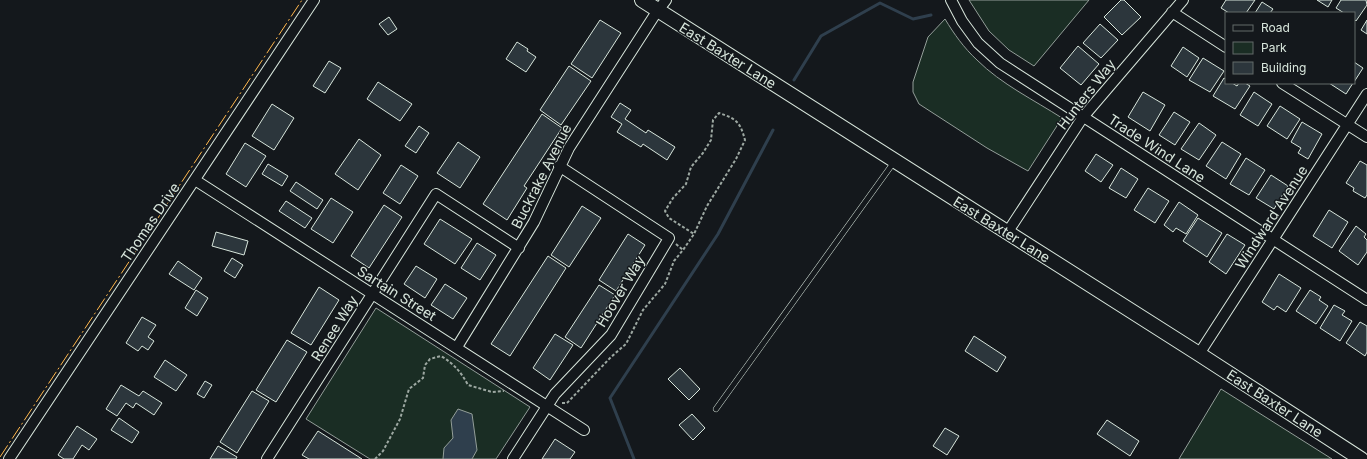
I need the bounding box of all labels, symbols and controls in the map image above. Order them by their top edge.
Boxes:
legend [1225,12,1355,84]
street label: East Baxter Lane [676,18,780,92]
text: Road [1261,20,1290,35]
text: Park [1261,40,1287,55]
street label: Hunters Way [1053,55,1119,133]
text: Building [1261,60,1306,75]
street label: Trade Wind Lane [1105,110,1209,186]
street label: Buckrake Avenue [507,121,575,231]
street label: Windward Avenue [1231,162,1311,272]
street label: Thomas Drive [117,179,183,265]
street label: East Baxter Lane [950,192,1054,266]
street label: Hoover Way [592,252,648,330]
street label: Sartain Street [354,262,440,324]
street label: Renee Way [307,292,361,364]
street label: East Baxter Lane [1224,366,1326,440]

